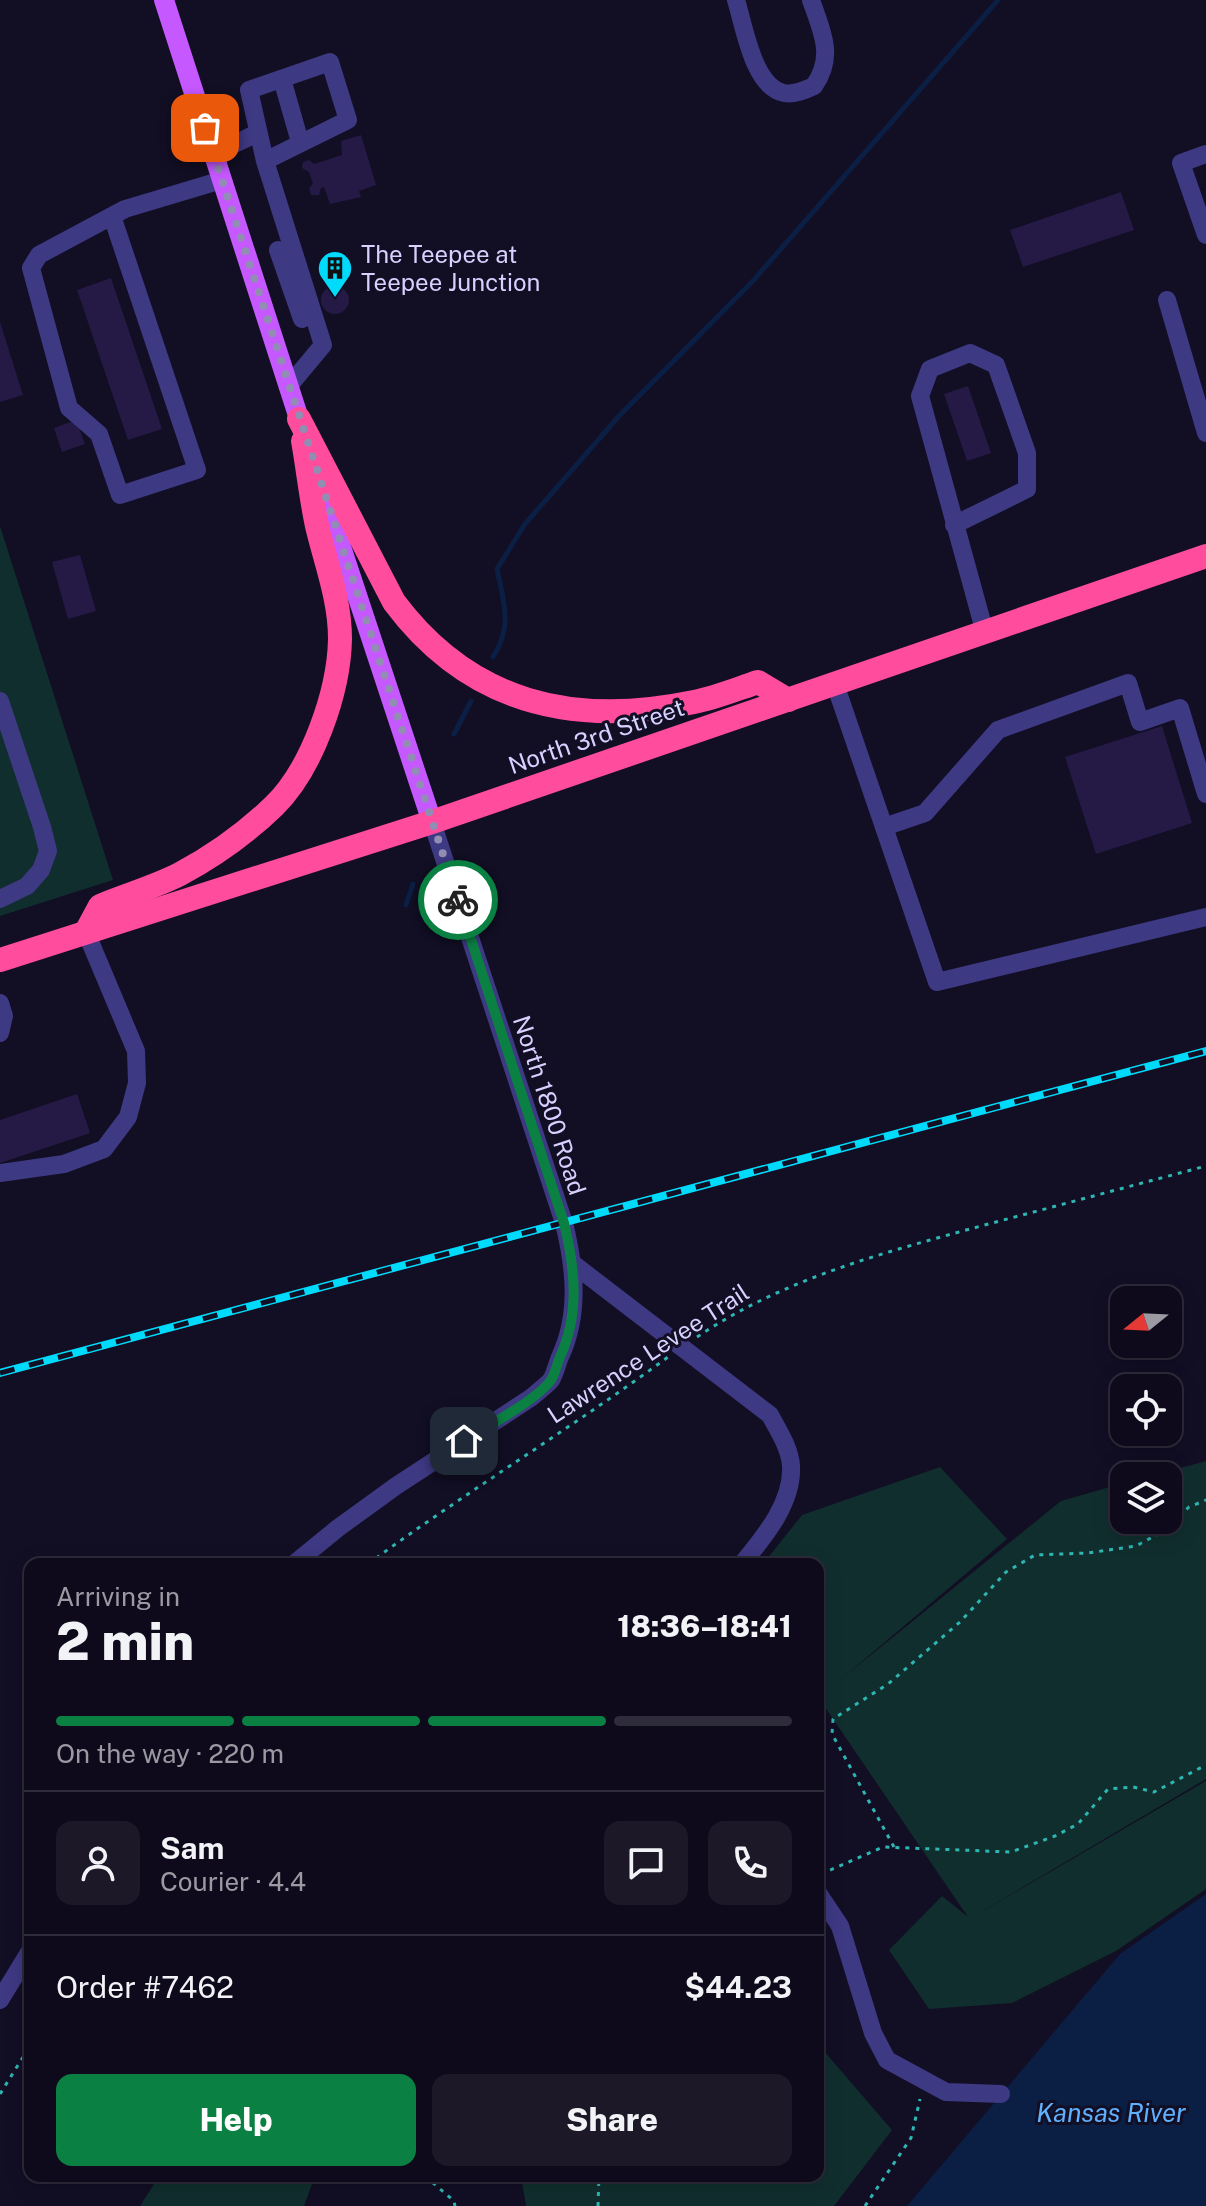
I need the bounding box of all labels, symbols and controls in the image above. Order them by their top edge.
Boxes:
pin [171,94,239,162]
icon: bag [183,106,227,150]
place label: The Teepee at Teepee Junction [361,240,540,296]
building icon: The Teepee at Teepee Junction [316,249,354,299]
street label: North 3rd Street [504,693,688,779]
courier [418,860,498,940]
icon: bike [436,878,480,922]
street label: North 1800 Road [508,1012,592,1198]
street label: Lawrence Levee Trail [542,1277,754,1429]
north arrow [1110,1286,1182,1358]
map controls [1110,1286,1182,1534]
button: locate [1110,1374,1182,1446]
pin [430,1407,498,1475]
icon: home [442,1419,486,1463]
button: layers [1110,1462,1182,1534]
text: Arriving in [56,1581,180,1612]
text: 18:36–18:41 [617,1608,792,1644]
text: 2 min [56,1611,194,1672]
text: On the way · 220 m [56,1738,284,1769]
button: person [56,1821,140,1905]
button: chat [604,1821,688,1905]
button: phone [708,1821,792,1905]
text: Sam [160,1830,224,1866]
text: Courier · 4.4 [160,1866,306,1897]
text: Order #7462 [56,1969,234,2005]
text: $44.23 [685,1969,792,2005]
button: Help [56,2074,416,2166]
button: Share [432,2074,792,2166]
water label: Kansas River [1036,2097,1186,2128]

